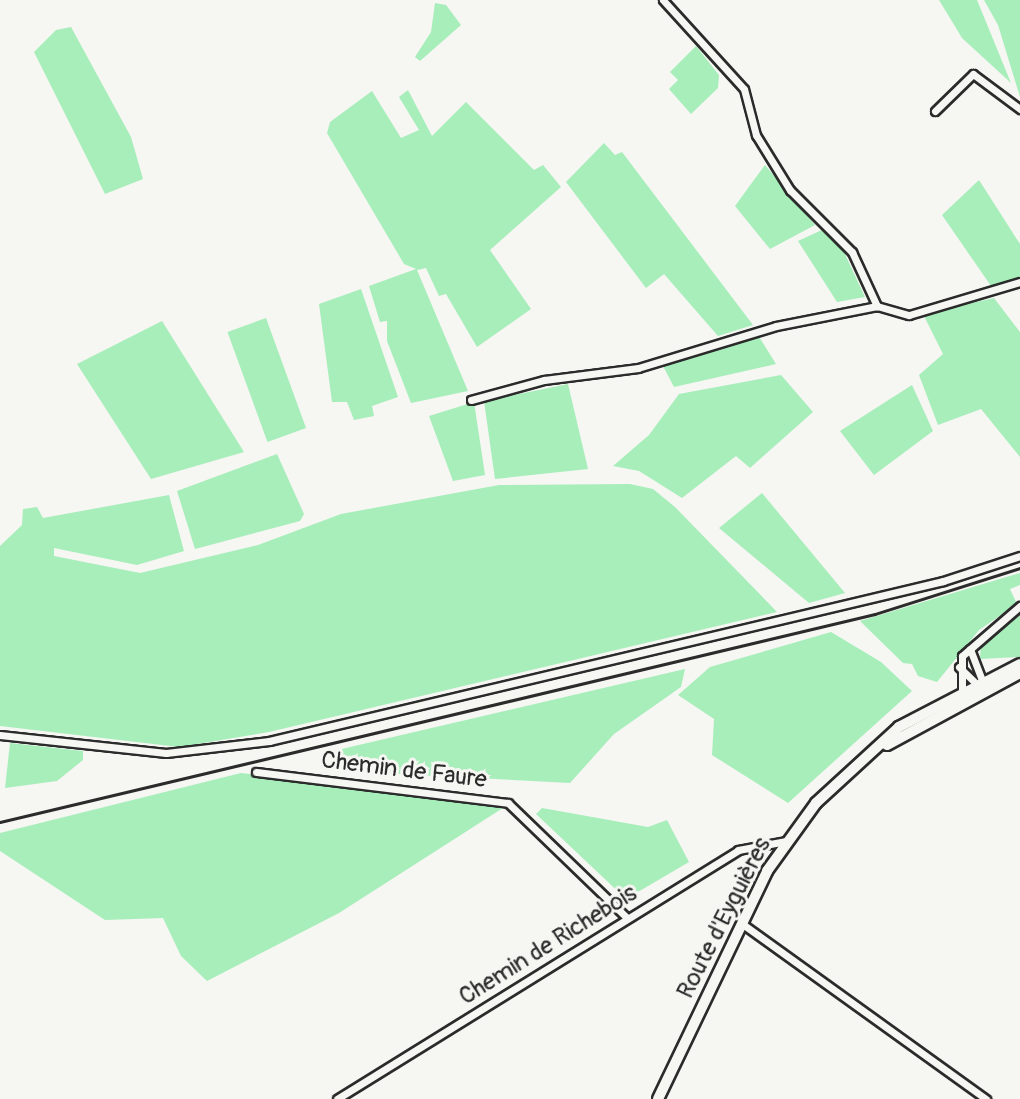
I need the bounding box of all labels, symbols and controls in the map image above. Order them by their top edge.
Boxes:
street label: Chemin de Faure [320,746,488,794]
street label: Route d'Eyguières [671,833,777,1003]
street label: Chemin de Richebois [454,879,642,1011]

